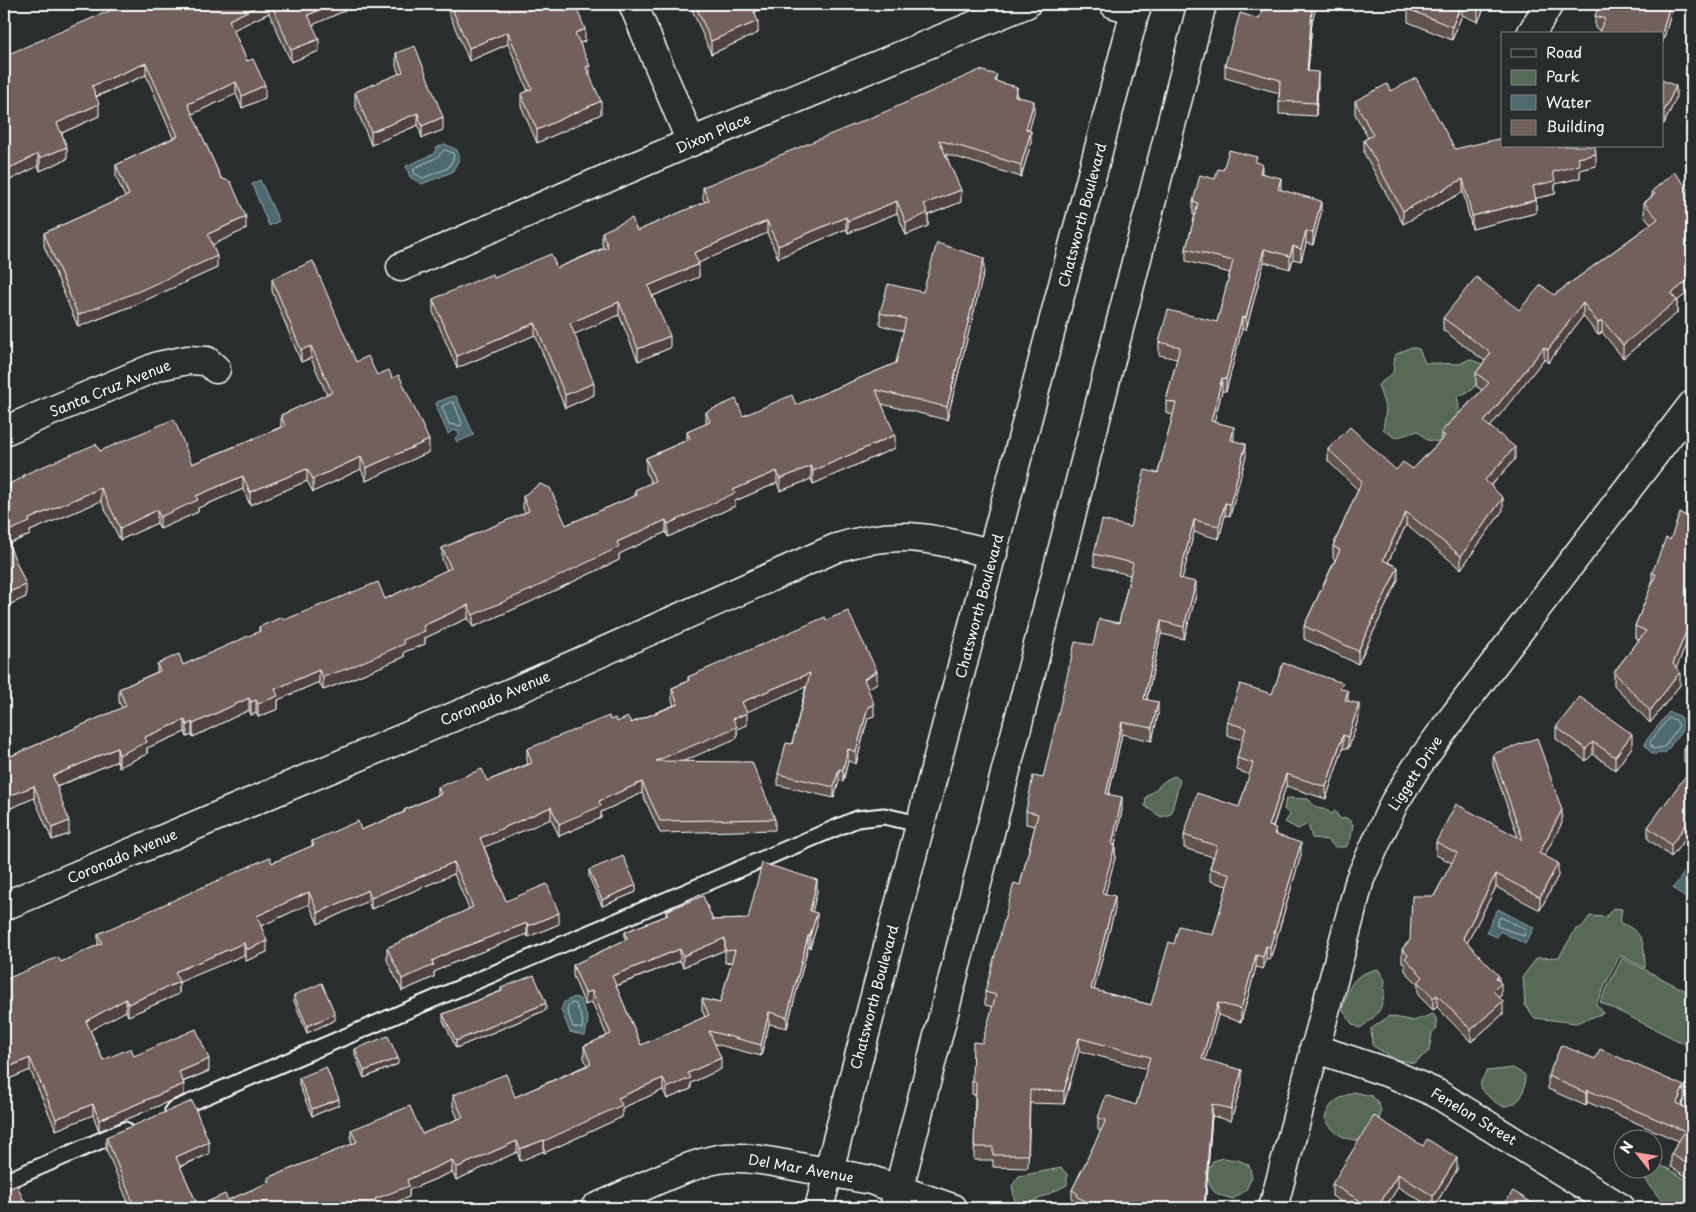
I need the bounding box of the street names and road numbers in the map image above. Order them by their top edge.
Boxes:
street label: Dixon Place [672,108,754,158]
street label: Chatsworth Boulevard [1053,140,1111,290]
street label: Santa Cruz Avenue [46,354,174,422]
street label: Chatsworth Boulevard [950,531,1008,681]
street label: Coronado Avenue [437,665,554,731]
street label: Liggett Drive [1383,731,1447,815]
street label: Coronado Avenue [64,823,181,889]
street label: Chatsworth Boulevard [845,922,903,1072]
street label: Fenelon Street [1427,1082,1521,1150]
street label: Del Mar Avenue [747,1148,855,1188]

